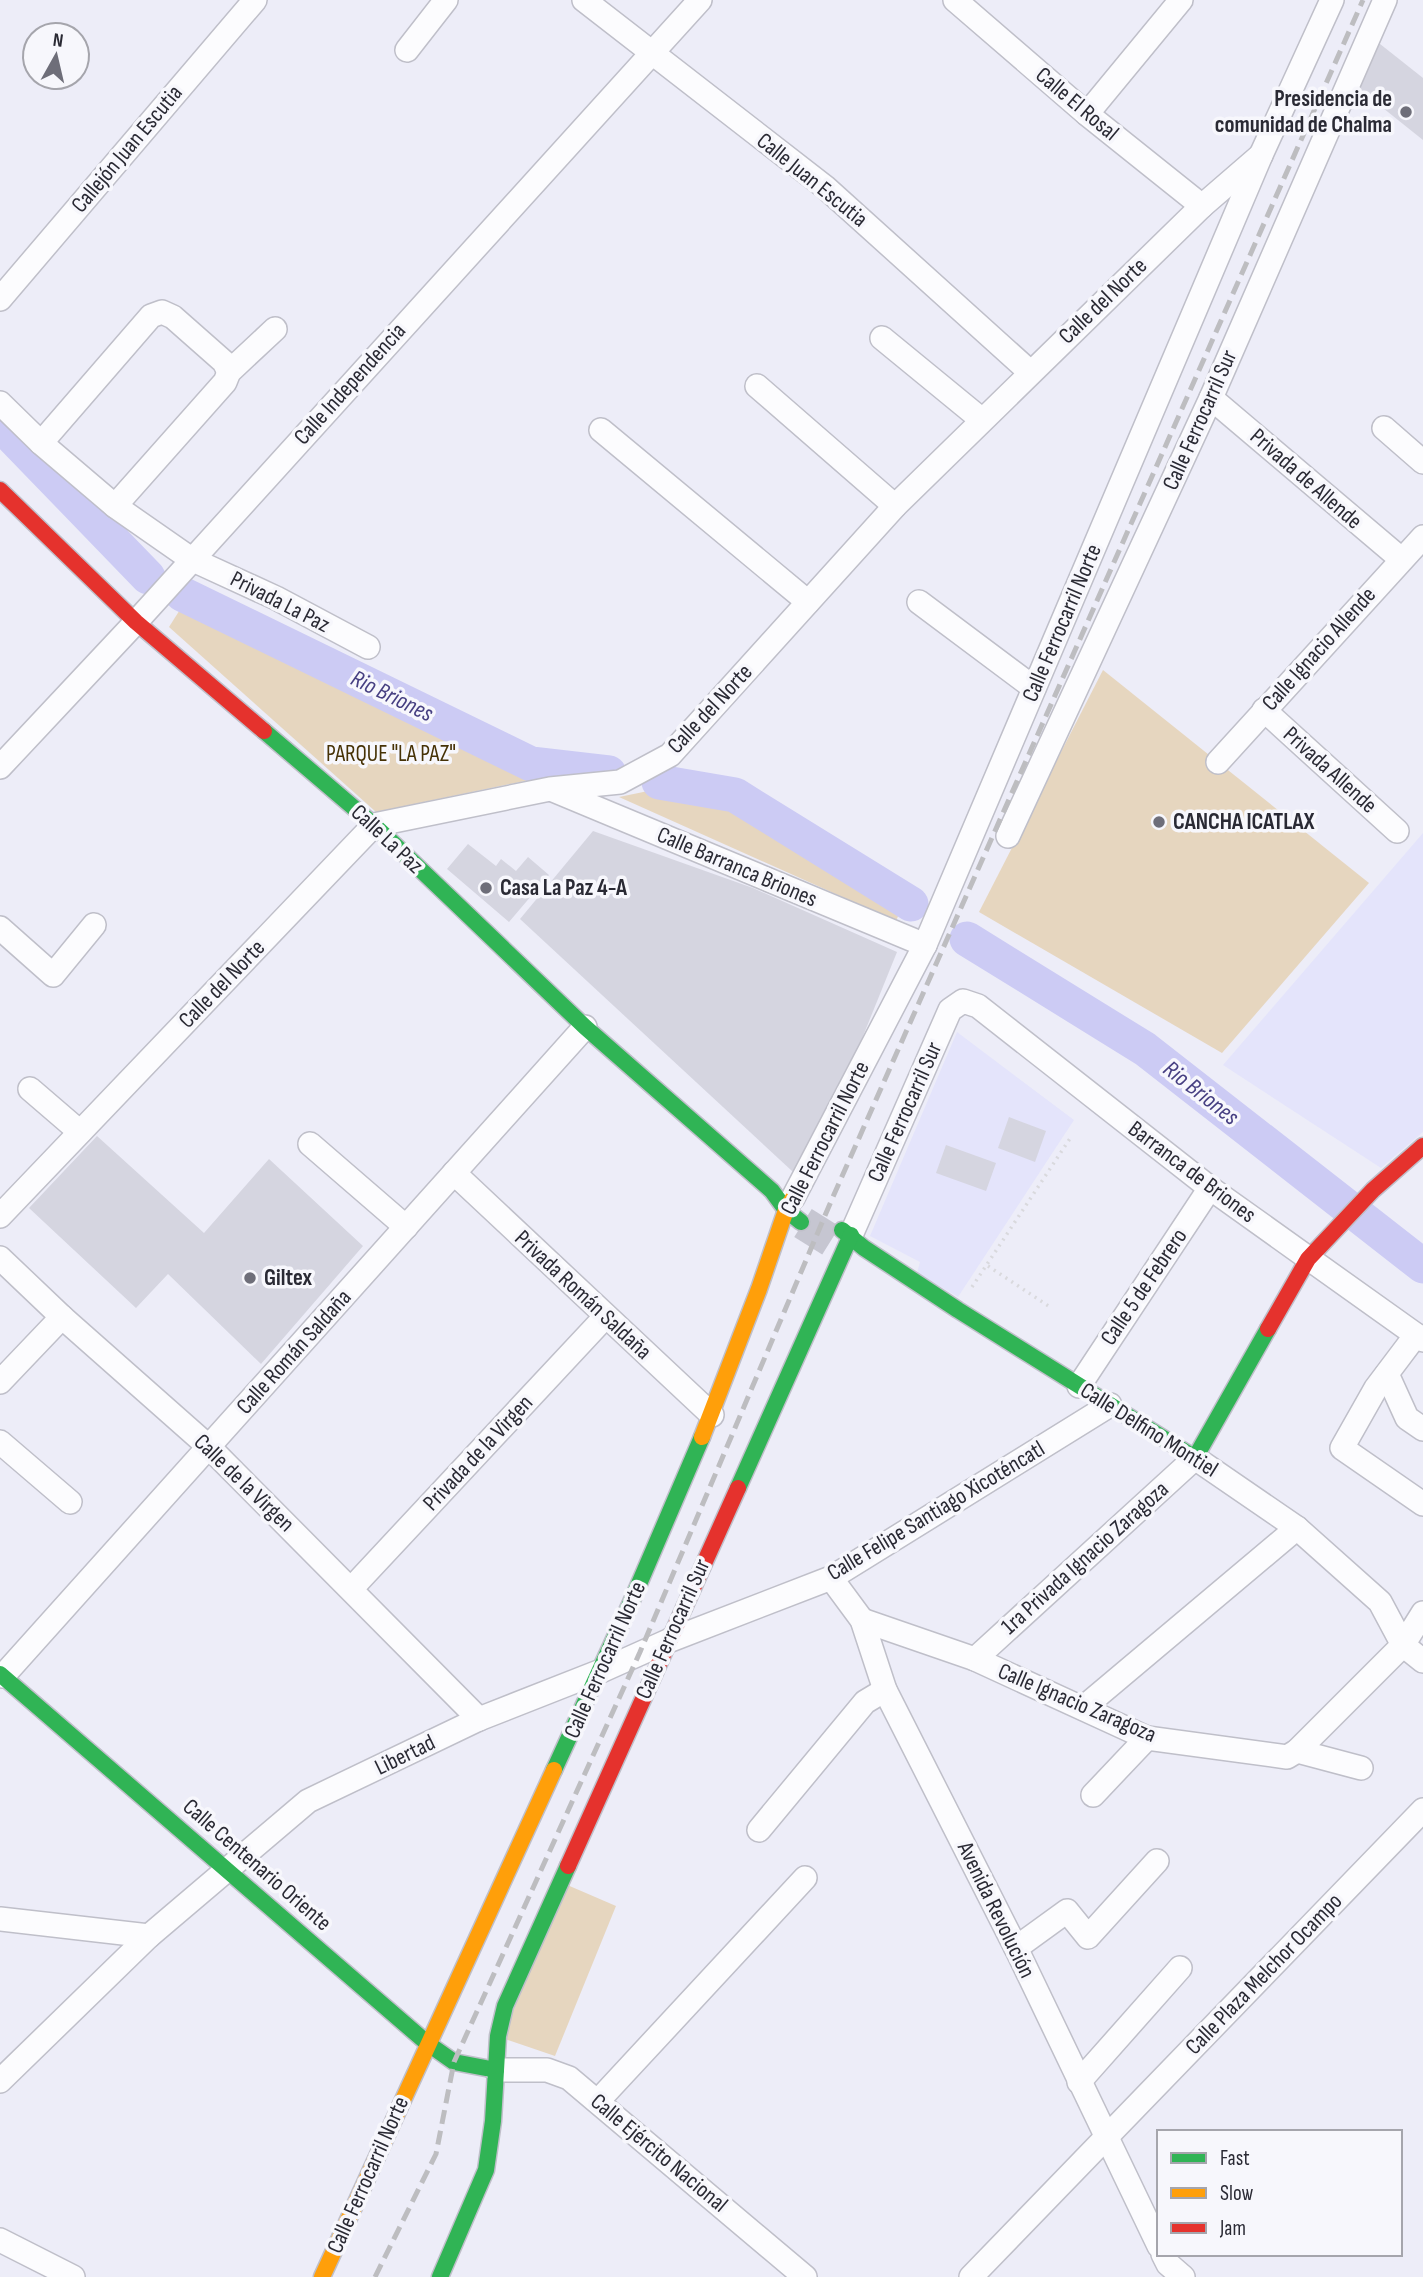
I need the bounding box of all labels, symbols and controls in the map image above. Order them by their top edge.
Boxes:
north arrow [21,21,91,91]
text: N [52,29,65,53]
street label: Calle El Rosal [1030,61,1124,147]
street label: Callejón Juan Escutia [66,79,188,219]
place label: Presidencia de comunidad de Chalma [1215,85,1392,139]
marker: Presidencia de comunidad de Chalma [1398,104,1414,120]
street label: Calle Juan Escutia [751,127,873,233]
street label: Calle del Norte [1053,252,1153,350]
street label: Calle Independencia [288,317,412,451]
street label: Calle Ferrocarril Sur [1157,345,1244,494]
street label: Privada de Allende [1244,423,1368,535]
street label: Calle Ferrocarril Norte [1016,540,1108,706]
street label: Privada La Paz [226,565,334,639]
street label: Calle Ignacio Allende [1256,581,1382,717]
street label: Calle del Norte [662,658,758,760]
water label: Rio Briones [346,664,438,729]
street label: Privada Allende [1277,721,1383,819]
park label: PARQUE "LA PAZ" [326,740,456,768]
street label: Calle La Paz [345,799,429,879]
place label: CANCHA ICATLAX [1173,808,1315,836]
marker: CANCHA ICATLAX [1151,814,1167,830]
street label: Calle Barranca Briones [653,821,821,913]
place label: Casa La Paz 4-A [500,874,628,902]
marker: Casa La Paz 4-A [478,880,494,896]
street label: Calle del Norte [173,934,271,1034]
street label: Calle Ferrocarril Sur [862,1037,949,1186]
water label: Rio Briones [1157,1055,1245,1132]
street label: Calle Ferrocarril Norte [774,1057,876,1219]
street label: Barranca de Briones [1123,1115,1261,1229]
street label: Calle 5 de Febrero [1095,1223,1193,1351]
street label: Privada Román Saldaña [509,1224,657,1366]
place label: Giltex [264,1264,312,1292]
marker: Giltex [242,1270,258,1286]
street label: Calle Román Saldaña [231,1284,357,1420]
street label: Calle Delfino Montiel [1075,1377,1223,1483]
street label: Privada de la Virgen [417,1389,539,1517]
street label: Calle de la Virgen [188,1428,300,1538]
street label: Calle Felipe Santiago Xicoténcatl [822,1435,1050,1587]
street label: 1ra Privada Ignacio Zaragoza [996,1475,1174,1641]
street label: Calle Ferrocarril Sur [630,1554,717,1703]
street label: Calle Ferrocarril Norte [558,1577,652,1743]
street label: Calle Ignacio Zaragoza [994,1657,1160,1749]
street label: Libertad [370,1728,440,1782]
street label: Calle Centenario Oriente [177,1793,337,1937]
street label: Avenida Revolución [950,1836,1041,1983]
street label: Calle Plaza Melchor Ocampo [1180,1887,1348,2061]
street label: Calle Ejército Nacional [585,2088,733,2218]
street label: Calle Ferrocarril Norte [321,2092,415,2258]
legend [1157,2130,1402,2256]
text: Fast [1220,2146,1250,2171]
text: Slow [1220,2181,1254,2206]
text: Jam [1219,2216,1246,2241]

